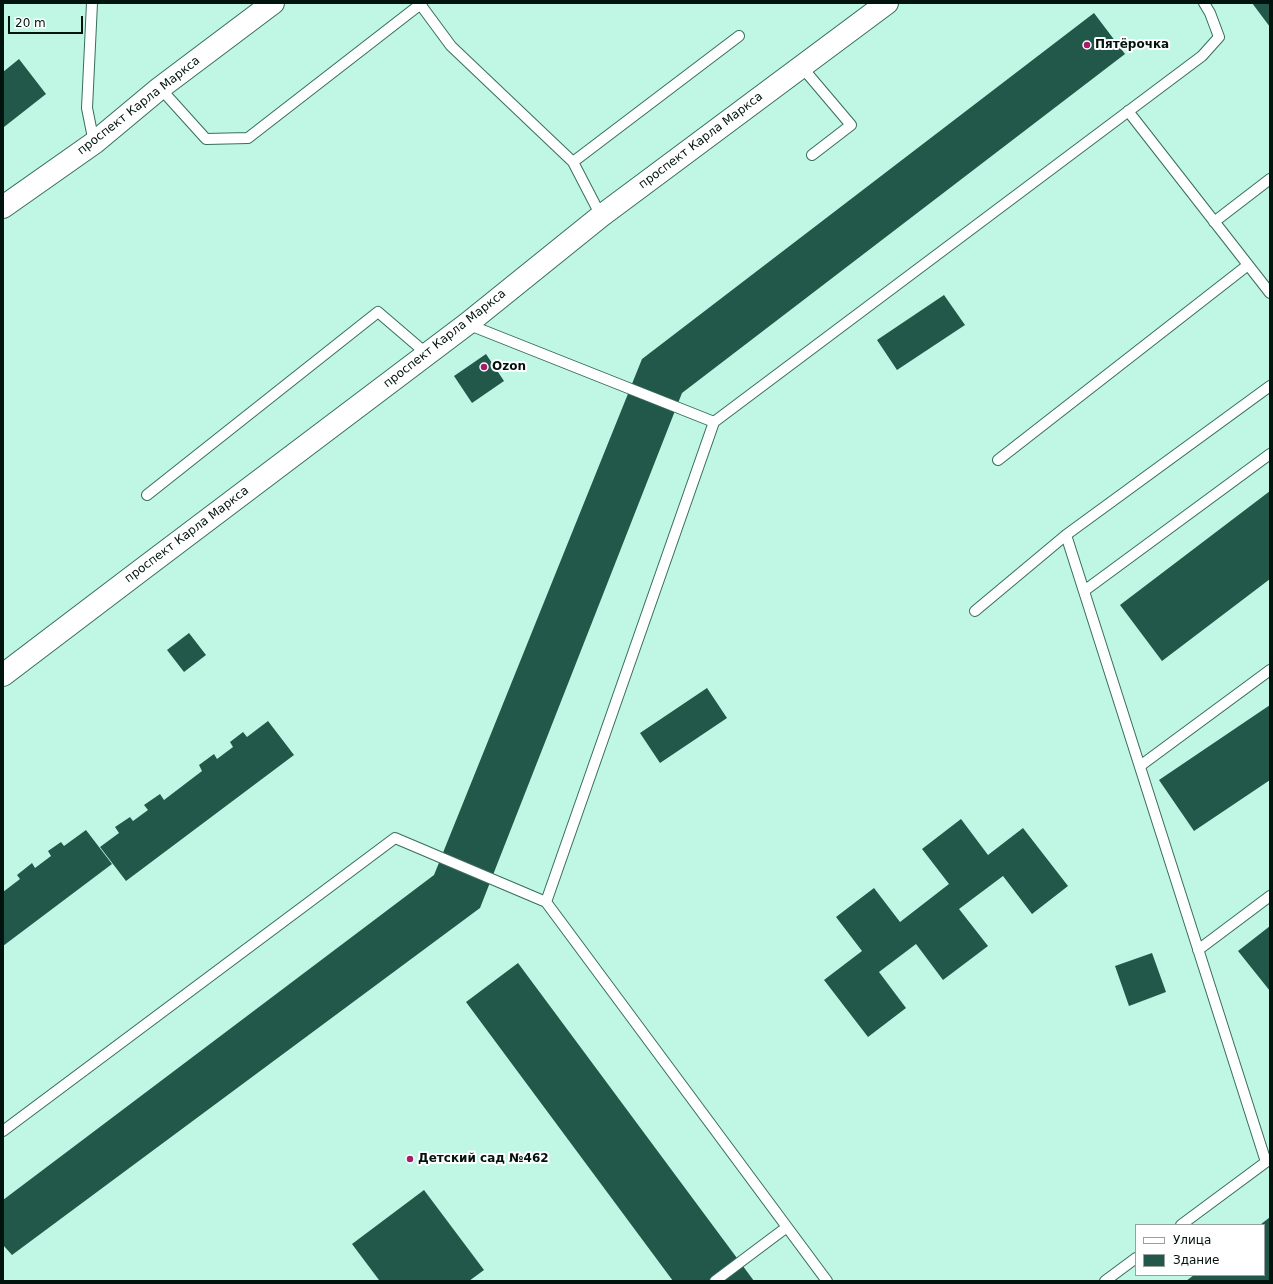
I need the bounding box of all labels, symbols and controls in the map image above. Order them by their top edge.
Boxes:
scale bar [10,8,85,34]
text: 20 m [15,16,46,30]
place label: Пятёрочка [1095,38,1169,52]
marker: Пятёрочка [1082,40,1092,50]
street label: проспект Карла Маркса [75,54,203,158]
street label: проспект Карла Маркса [636,90,766,192]
street label: проспект Карла Маркса [381,287,509,391]
place label: Ozon [492,360,526,374]
marker: Ozon [479,362,489,372]
street label: проспект Карла Маркса [122,484,252,586]
place label: Детский сад №462 [418,1152,549,1166]
marker: Детский сад №462 [405,1154,415,1164]
legend [1135,1224,1265,1276]
text: Улица [1173,1233,1211,1247]
text: Здание [1173,1253,1219,1267]

